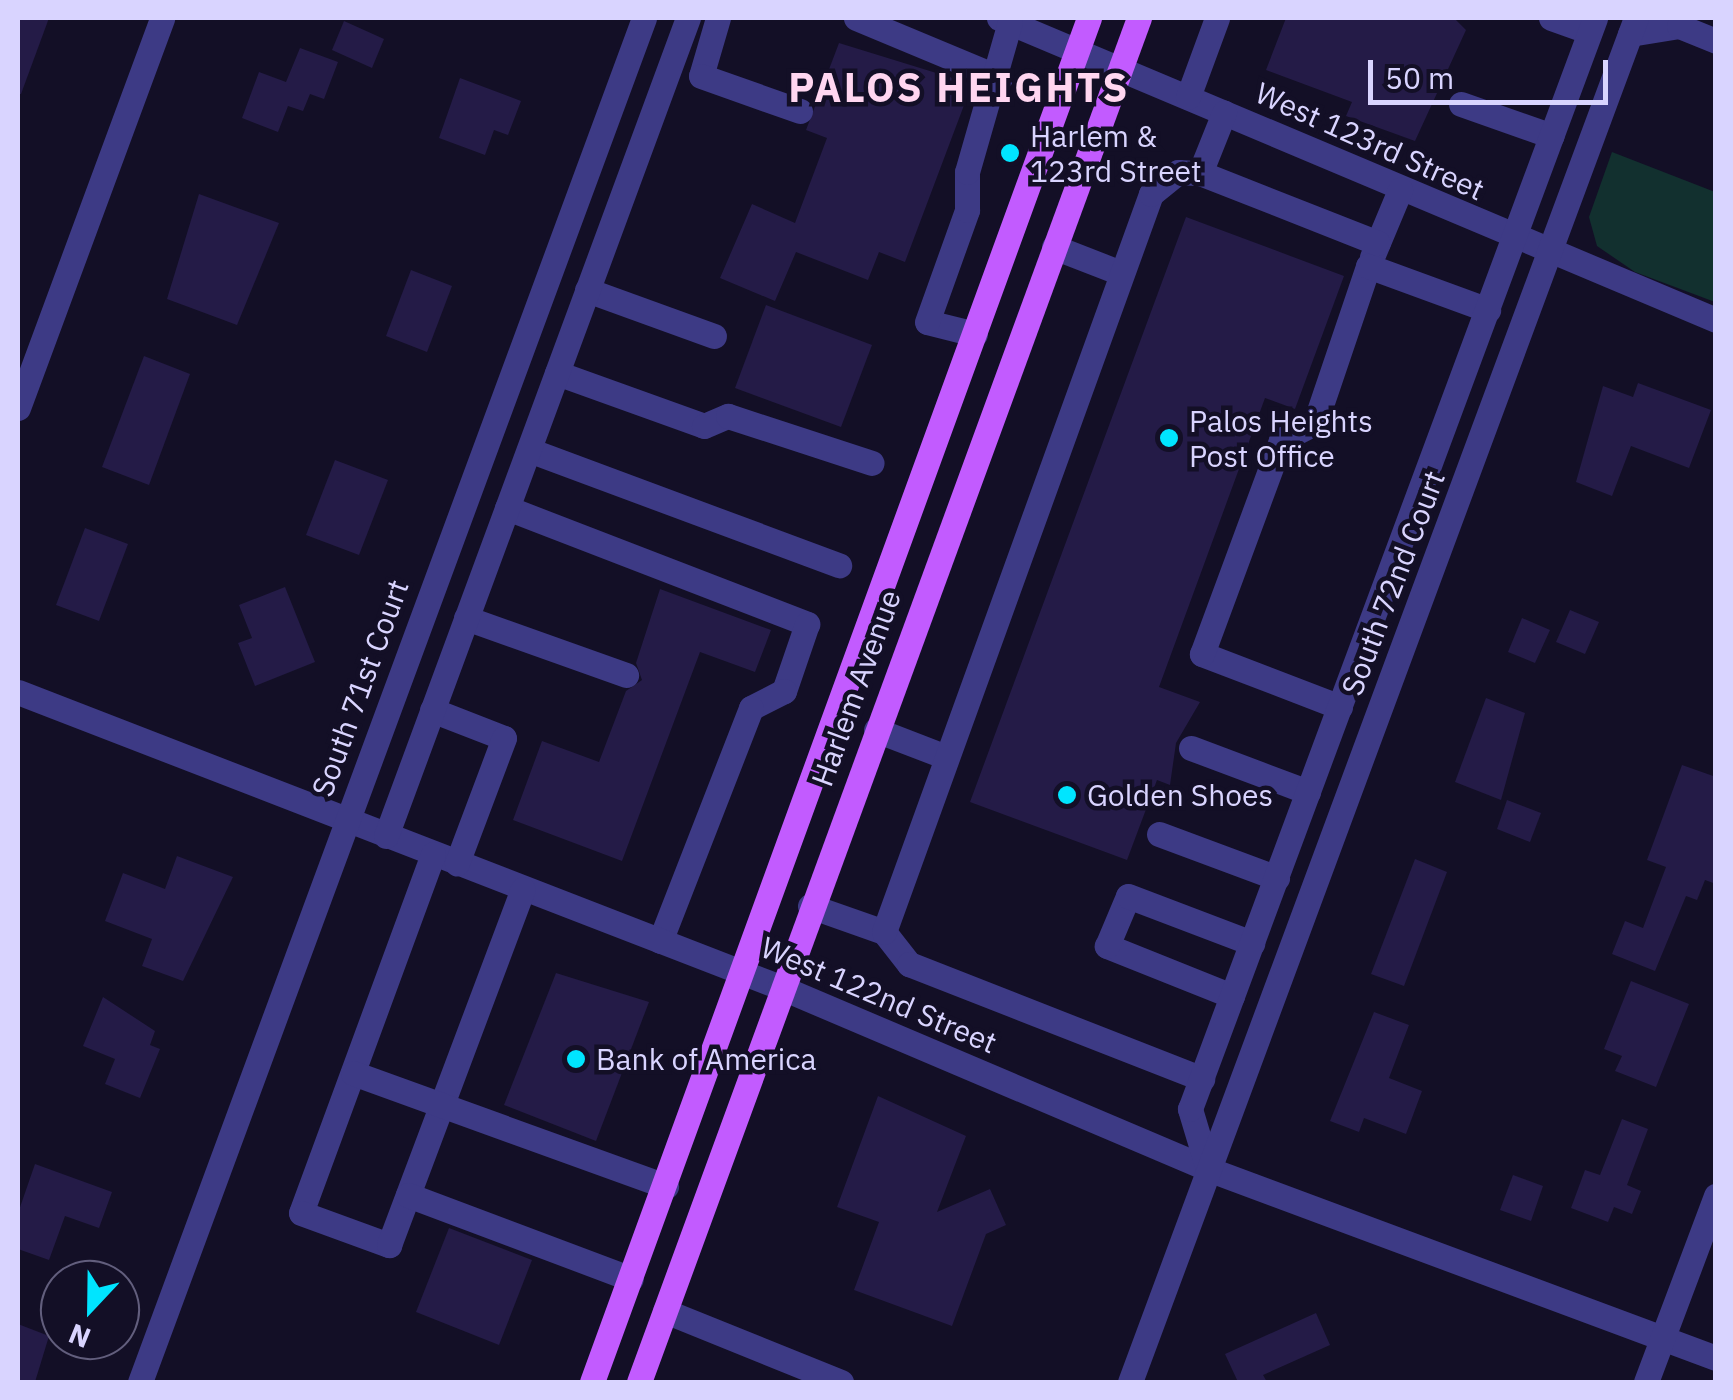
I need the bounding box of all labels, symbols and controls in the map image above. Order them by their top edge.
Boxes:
scale bar [1373,40,1613,102]
text: 50 m [1385,58,1454,97]
district label: PALOS HEIGHTS [788,63,1130,111]
street label: West 123rd Street [1250,74,1490,208]
place label: Harlem & 123rd Street [1030,118,1202,188]
marker: Harlem & 123rd Street [999,142,1021,164]
place label: Palos Heights Post Office [1189,403,1373,474]
marker: Palos Heights Post Office [1158,427,1180,449]
street label: South 72nd Court [1334,466,1452,700]
street label: South 71st Court [304,575,416,801]
street label: Harlem Avenue [804,585,908,791]
place label: Golden Shoes [1087,777,1273,813]
marker: Golden Shoes [1056,784,1078,806]
street label: West 122nd Street [756,929,1002,1061]
place label: Bank of America [596,1041,816,1077]
marker: Bank of America [565,1048,587,1070]
north arrow [40,1260,140,1360]
text: N [63,1315,96,1357]

